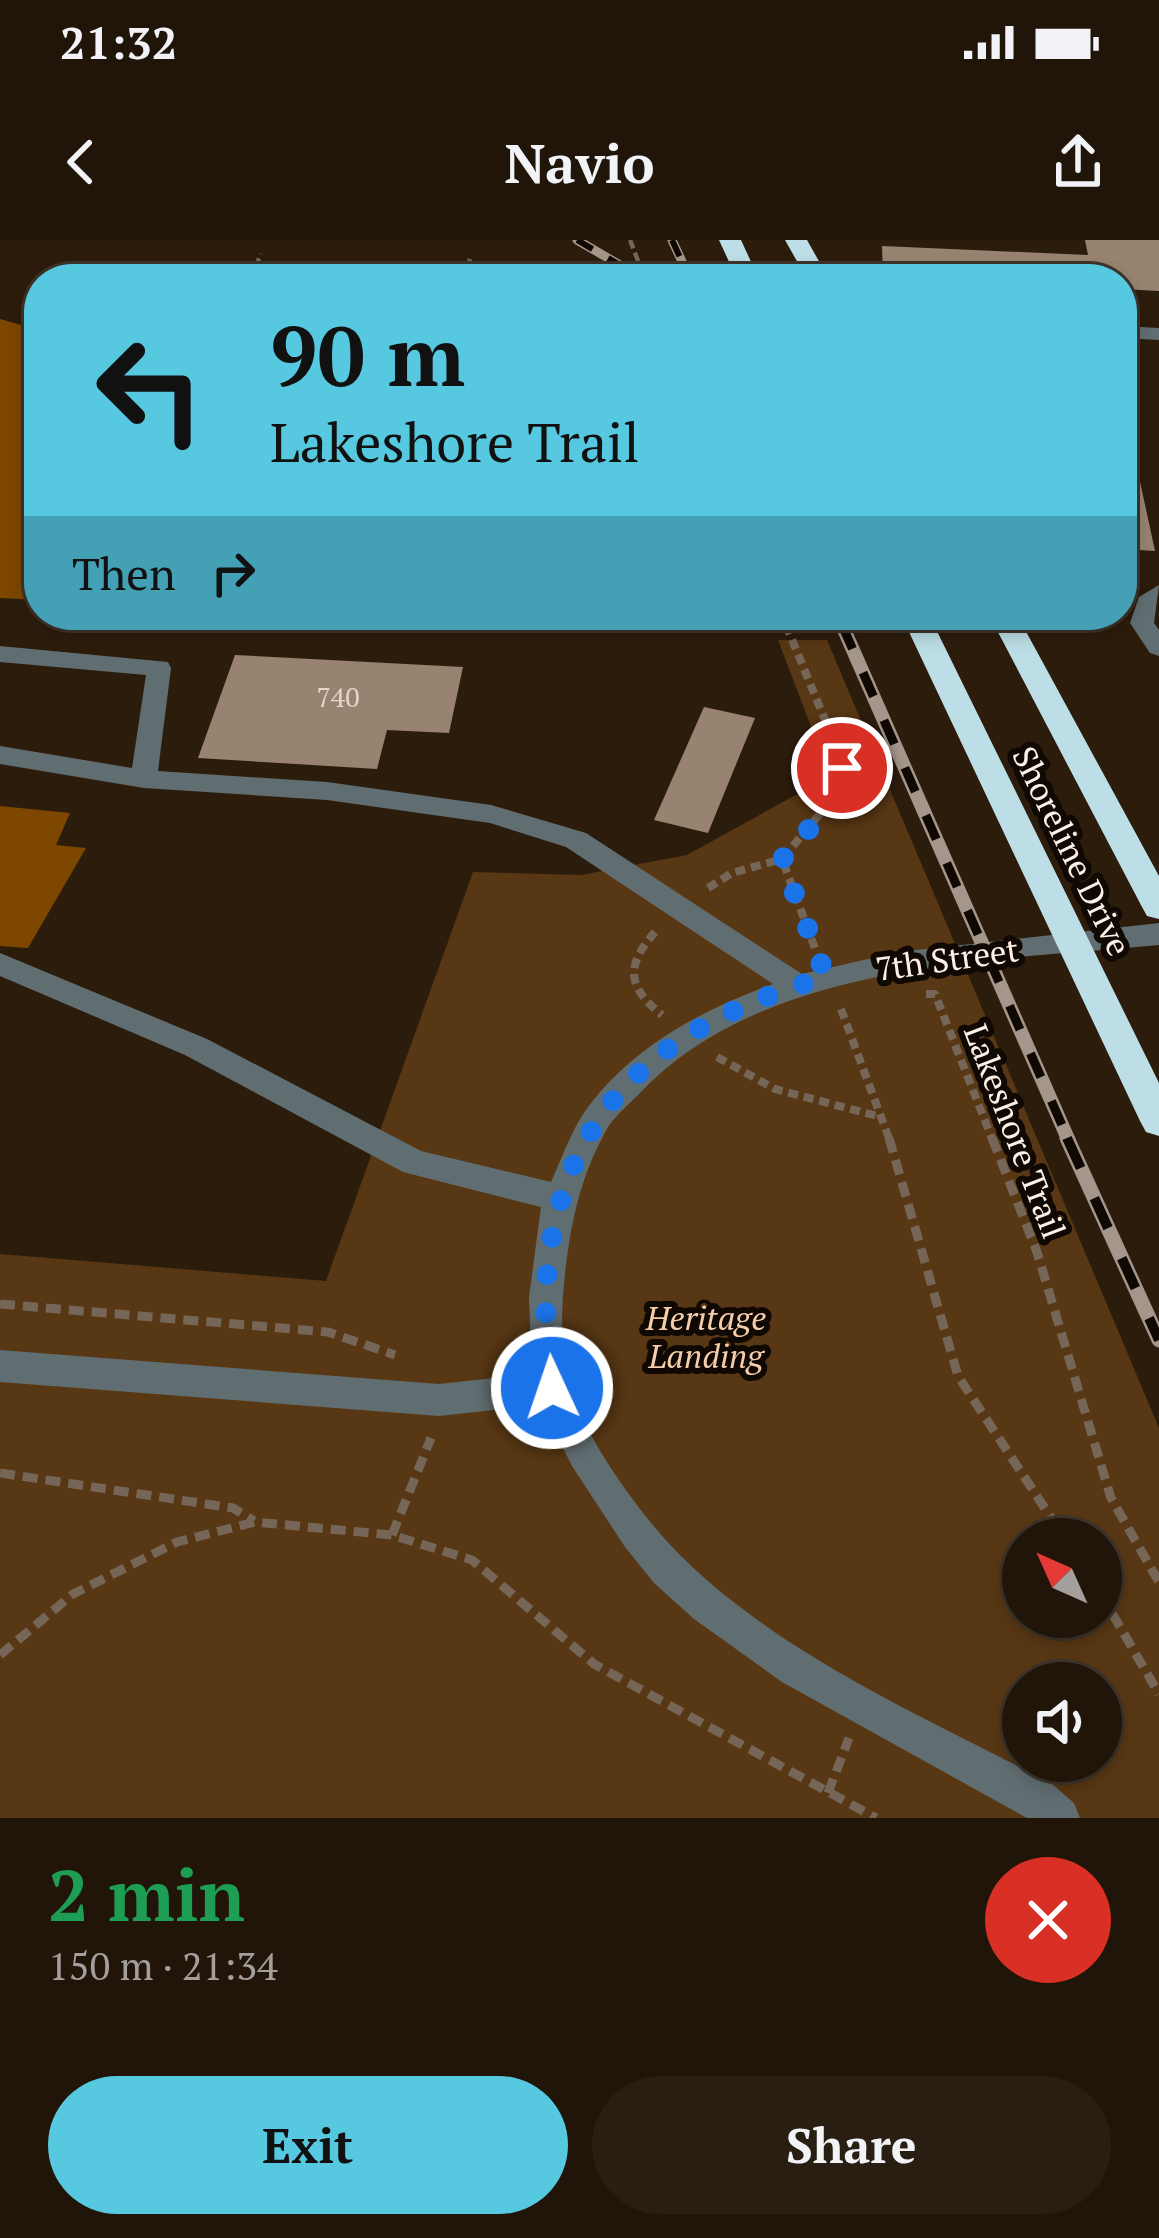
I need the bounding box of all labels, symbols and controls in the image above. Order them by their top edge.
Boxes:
text: 21:32 [60,12,177,72]
text: Navio [504,127,655,198]
icon: back [48,129,114,195]
icon: share [1045,129,1111,195]
text: 90 m [270,299,465,410]
icon: left [72,312,228,468]
text: Lakeshore Trail [270,406,640,477]
icon: right [200,540,266,606]
text: Then [72,543,176,603]
house number: 740 [316,679,360,715]
pin [791,717,893,819]
icon: arrive [809,735,875,801]
street label: Shoreline Drive [1003,739,1142,962]
street label: 7th Street [873,927,1021,990]
street label: Lakeshore Trail [955,1018,1076,1244]
park label: Heritage Landing [645,1296,766,1377]
position arrow [489,1325,615,1451]
north arrow [1002,1518,1122,1638]
map controls [1002,1518,1122,1782]
button: sound [1002,1662,1122,1782]
text: 2 min [48,1846,245,1942]
button: close [985,1857,1111,1983]
text: 150 m · 21:34 [48,1939,278,1991]
button: Exit [48,2076,568,2214]
button: Share [592,2076,1111,2214]

